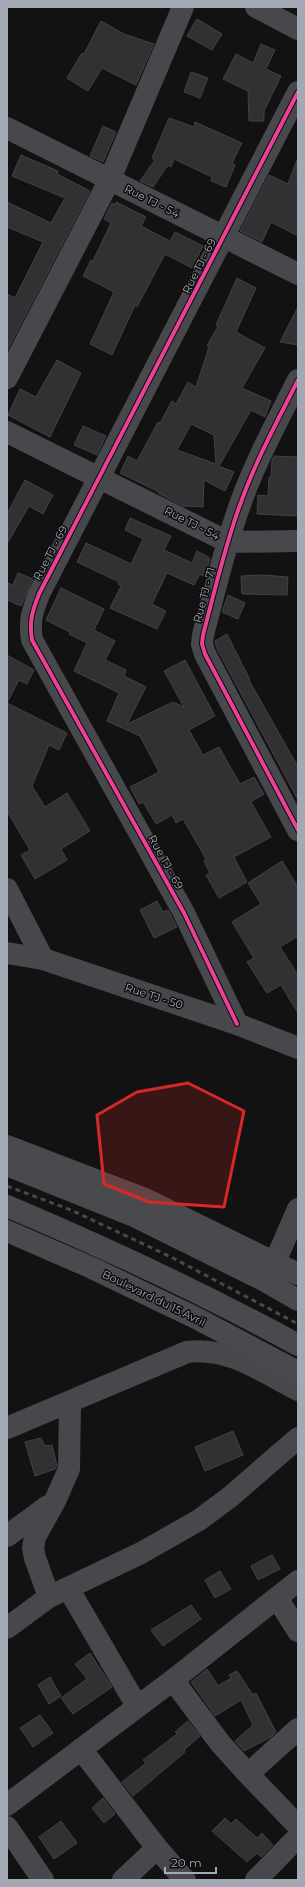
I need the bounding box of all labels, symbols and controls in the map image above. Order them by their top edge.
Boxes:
street label: Rue TJ - 54 [122,181,183,221]
street label: Rue TJ - 69 [179,236,219,296]
street label: Rue TJ - 54 [162,503,223,543]
street label: Rue TJ - 69 [30,523,70,583]
street label: Rue TJ - 71 [190,566,218,624]
street label: Rue TJ - 69 [145,832,187,892]
street label: Rue TJ - 50 [123,980,185,1012]
street label: Boulevard du 15 Avril [100,1267,208,1329]
scale bar [165,1849,216,1875]
text: 20 m [171,1855,202,1870]

